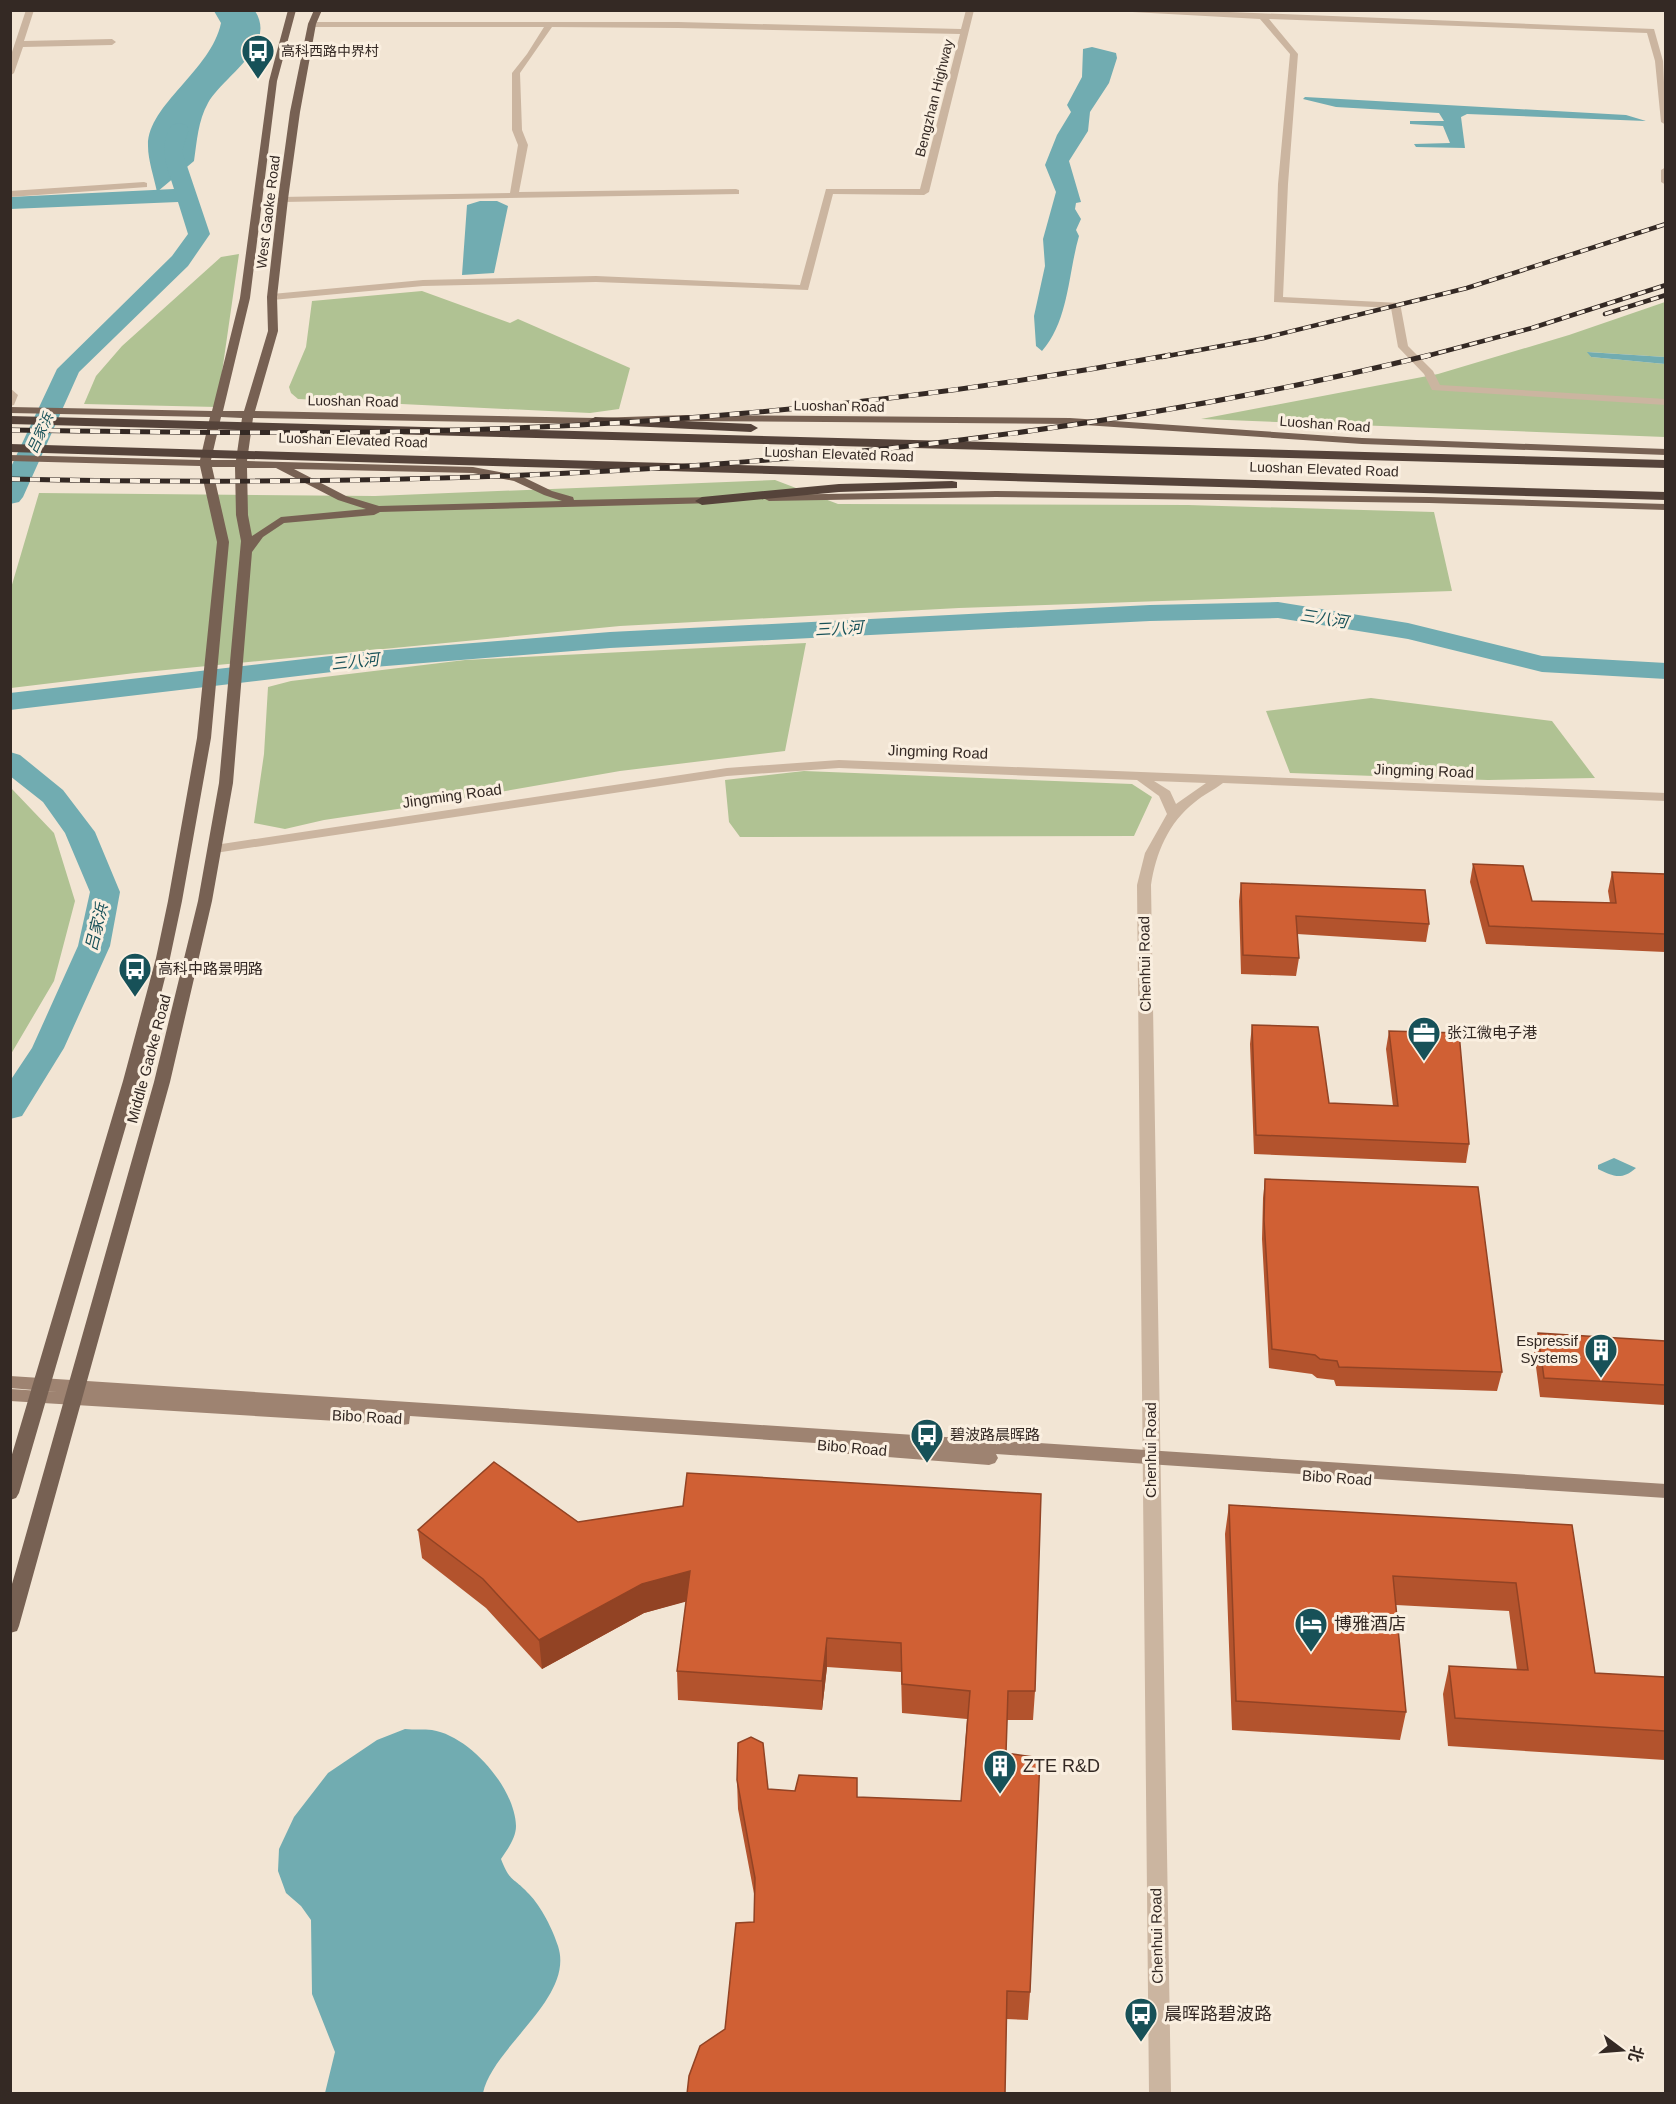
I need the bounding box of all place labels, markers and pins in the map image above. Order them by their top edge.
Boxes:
bus stop icon: 高科西路中界村 [240,33,276,80]
place label: 高科西路中界村 [281,43,379,59]
bus stop icon: 高科中路景明路 [117,951,153,998]
place label: 高科中路景明路 [158,960,263,977]
office icon: 张江微电子港 [1406,1015,1442,1062]
place label: 张江微电子港 [1447,1024,1537,1041]
place label: Espressif Systems [1516,1332,1579,1366]
building icon: Espressif Systems [1583,1332,1619,1379]
bus stop icon: 碧波路晨晖路 [909,1417,945,1464]
place label: 碧波路晨晖路 [950,1426,1040,1443]
hotel icon: 博雅酒店 [1293,1606,1329,1653]
place label: 博雅酒店 [1334,1614,1406,1634]
building icon: ZTE R&D [982,1748,1018,1795]
place label: ZTE R&D [1023,1756,1100,1776]
bus stop icon: 晨晖路碧波路 [1123,1996,1159,2043]
place label: 晨晖路碧波路 [1164,2004,1272,2024]

